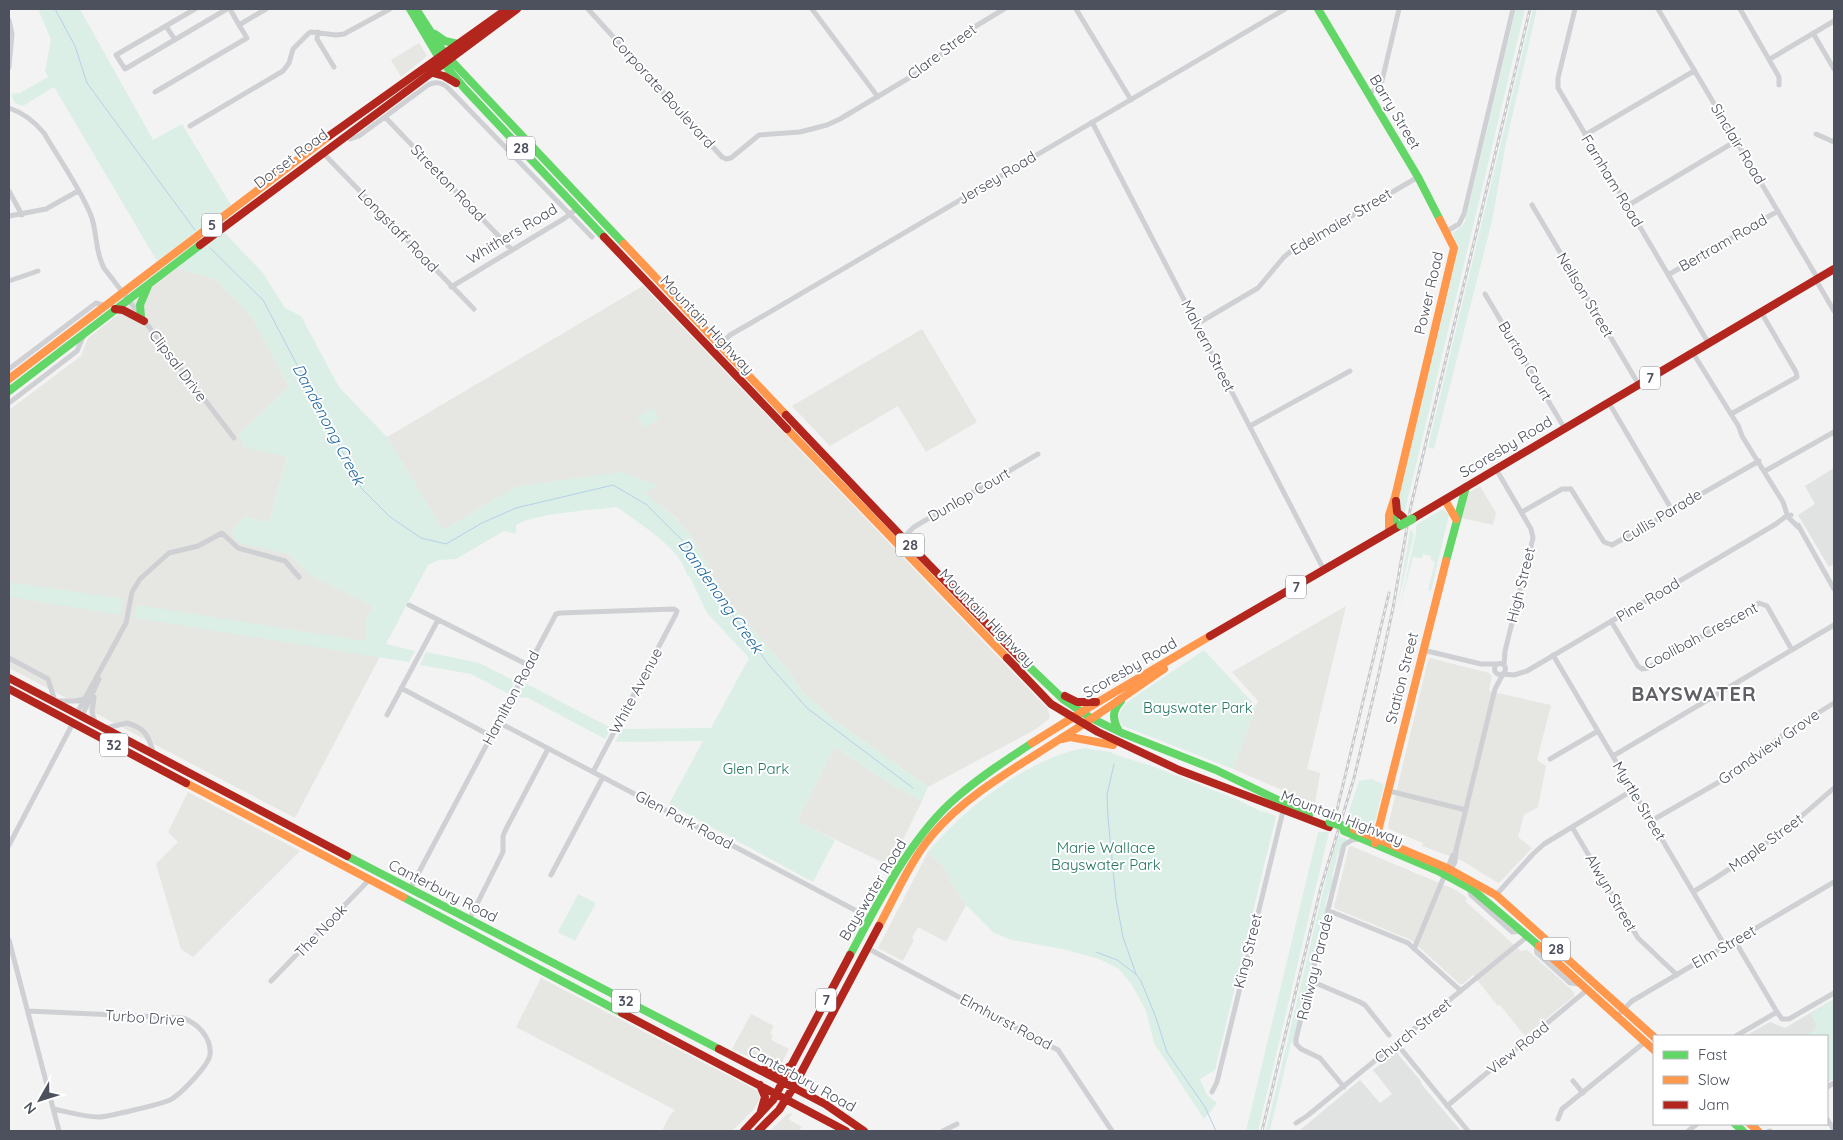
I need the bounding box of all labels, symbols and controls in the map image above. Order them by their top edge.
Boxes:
street label: Clare Street [903,20,980,84]
street label: Corporate Boulevard [608,31,719,152]
street label: Barry Street [1366,71,1425,153]
street label: Sinclair Road [1707,100,1770,188]
street label: Dorset Road [250,125,331,193]
street label: Farnham Road [1577,131,1647,230]
road number: 28 [507,136,535,160]
street label: Streeton Road [407,140,490,225]
street label: Jersey Road [954,147,1039,208]
street label: Edelmaier Street [1287,184,1395,259]
street label: Longstaff Road [354,185,443,276]
street label: Whithers Road [463,199,561,268]
street label: Bertram Road [1675,210,1770,275]
road number: 5 [202,214,222,236]
street label: Power Road [1410,249,1447,336]
street label: Neilson Street [1553,249,1618,341]
street label: Mountain Highway [656,271,759,379]
street label: Malvern Street [1177,297,1240,395]
street label: Burton Court [1494,318,1557,404]
street label: Clipsal Drive [145,326,212,406]
water label: Dandenong Creek [289,360,370,489]
road number: 7 [1640,366,1660,389]
street label: Scoresby Road [1456,411,1556,482]
street label: Dunlop Court [924,463,1013,526]
street label: Cullis Parade [1618,484,1705,547]
road number: 28 [896,534,924,556]
water label: Dandenong Creek [674,535,769,658]
street label: High Street [1502,545,1539,625]
street label: Mountain Highway [935,564,1039,671]
street label: Pine Road [1613,573,1683,626]
road number: 7 [1286,576,1306,598]
street label: Coolibah Crescent [1641,598,1761,674]
street label: Station Street [1381,630,1422,726]
street label: Scoresby Road [1079,633,1180,702]
street label: White Avenue [605,644,666,737]
street label: Hamilton Road [478,647,543,748]
district label: BAYSWATER [1631,681,1757,706]
park label: Bayswater Park [1143,698,1253,717]
street label: Grandview Grove [1714,705,1823,789]
road number: 32 [100,734,128,756]
street label: Myrtle Street [1608,758,1670,844]
park label: Glen Park [723,759,789,778]
street label: Mountain Highway [1278,785,1406,850]
street label: Glen Park Road [632,786,736,853]
street label: Maple Street [1725,809,1807,876]
street label: Bayswater Road [835,835,910,944]
park label: Marie Wallace Bayswater Park [1051,838,1161,874]
street label: Alwyn Street [1582,851,1641,935]
street label: Canterbury Road [385,855,501,926]
street label: The Nook [290,900,351,961]
street label: King Street [1229,911,1266,990]
street label: Railway Parade [1292,912,1337,1022]
street label: Elm Street [1688,921,1759,972]
road number: 28 [1542,938,1570,961]
road number: 7 [816,988,836,1012]
road number: 32 [612,989,640,1012]
street label: Elmhurst Road [957,989,1056,1054]
street label: Church Street [1370,994,1455,1067]
street label: Turbo Drive [105,1005,186,1030]
street label: View Road [1483,1017,1553,1078]
legend [1653,1035,1828,1125]
street label: Canterbury Road [745,1041,859,1116]
text: Fast [1698,1045,1727,1064]
text: Slow [1698,1070,1730,1089]
north arrow [15,1075,65,1125]
text: Jam [1698,1095,1729,1114]
text: N [20,1099,40,1118]

